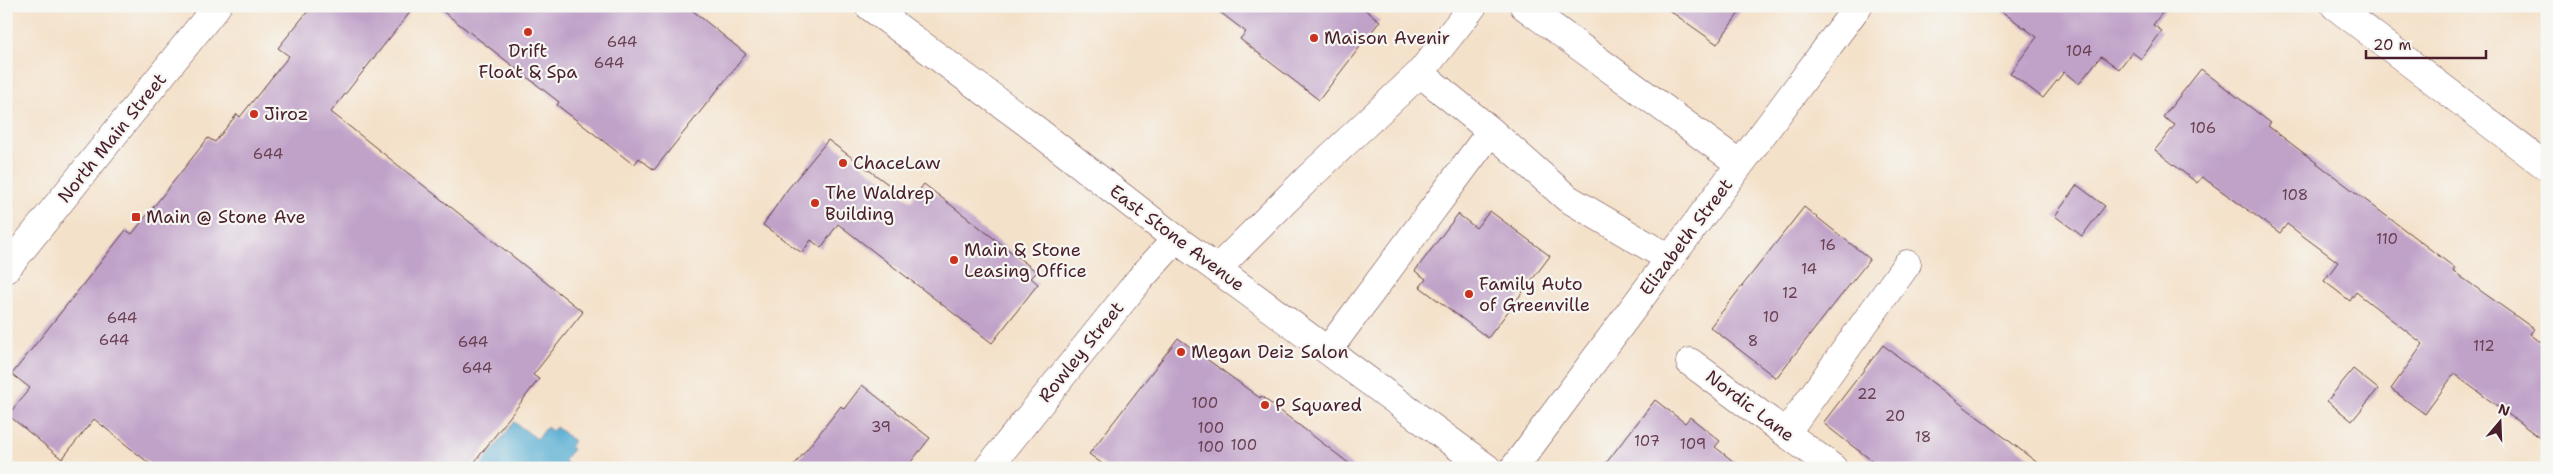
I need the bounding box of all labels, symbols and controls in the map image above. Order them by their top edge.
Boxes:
marker: Drift Float & Spa [522,26,534,38]
place label: Maison Avenir [1324,26,1450,50]
scale bar [2366,28,2486,60]
house number: 644 [607,32,637,52]
marker: Maison Avenir [1308,32,1320,44]
text: 20 m [2373,35,2412,55]
place label: Drift Float & Spa [478,39,578,84]
house number: 104 [2066,41,2092,61]
house number: 644 [594,53,624,73]
street label: North Main Street [52,68,172,208]
place label: Jiroz [264,102,308,126]
marker: Jiroz [248,108,260,120]
house number: 106 [2190,118,2216,138]
house number: 644 [253,144,283,164]
place label: ChaceLaw [853,151,941,175]
marker: ChaceLaw [837,157,849,169]
street label: Elizabeth Street [1634,173,1738,300]
street label: East Stone Avenue [1105,179,1249,297]
place label: The Waldrep Building [825,181,934,226]
house number: 108 [2282,185,2308,205]
marker: The Waldrep Building [809,197,821,209]
place label: Main @ Stone Ave [146,205,306,229]
marker: Main @ Stone Ave [130,211,142,223]
house number: 110 [2376,229,2398,249]
house number: 16 [1820,235,1836,255]
place label: Main & Stone Leasing Office [964,238,1087,283]
marker: Main & Stone Leasing Office [948,254,960,266]
house number: 14 [1801,259,1817,279]
place label: Family Auto of Greenville [1479,272,1590,317]
house number: 12 [1782,283,1798,303]
marker: Family Auto of Greenville [1463,288,1475,300]
street label: Rowley Street [1033,297,1129,407]
house number: 10 [1763,307,1779,327]
house number: 644 [107,308,137,328]
house number: 644 [99,330,129,350]
house number: 8 [1748,331,1758,351]
house number: 644 [458,332,488,352]
house number: 112 [2473,336,2495,356]
place label: Megan Deiz Salon [1191,340,1349,364]
marker: Megan Deiz Salon [1175,346,1187,358]
house number: 644 [462,358,492,378]
street label: Nordic Lane [1701,365,1799,447]
house number: 22 [1857,384,1877,404]
house number: 100 [1192,393,1218,413]
place label: P Squared [1275,393,1362,417]
north arrow [2476,396,2526,446]
marker: P Squared [1259,399,1271,411]
text: N [2496,399,2512,420]
house number: 20 [1885,406,1905,426]
house number: 39 [871,417,891,437]
house number: 100 [1198,418,1224,438]
house number: 18 [1915,427,1931,447]
house number: 107 [1634,431,1660,451]
house number: 109 [1680,434,1706,454]
house number: 100 [1231,435,1257,455]
house number: 100 [1198,437,1224,457]

